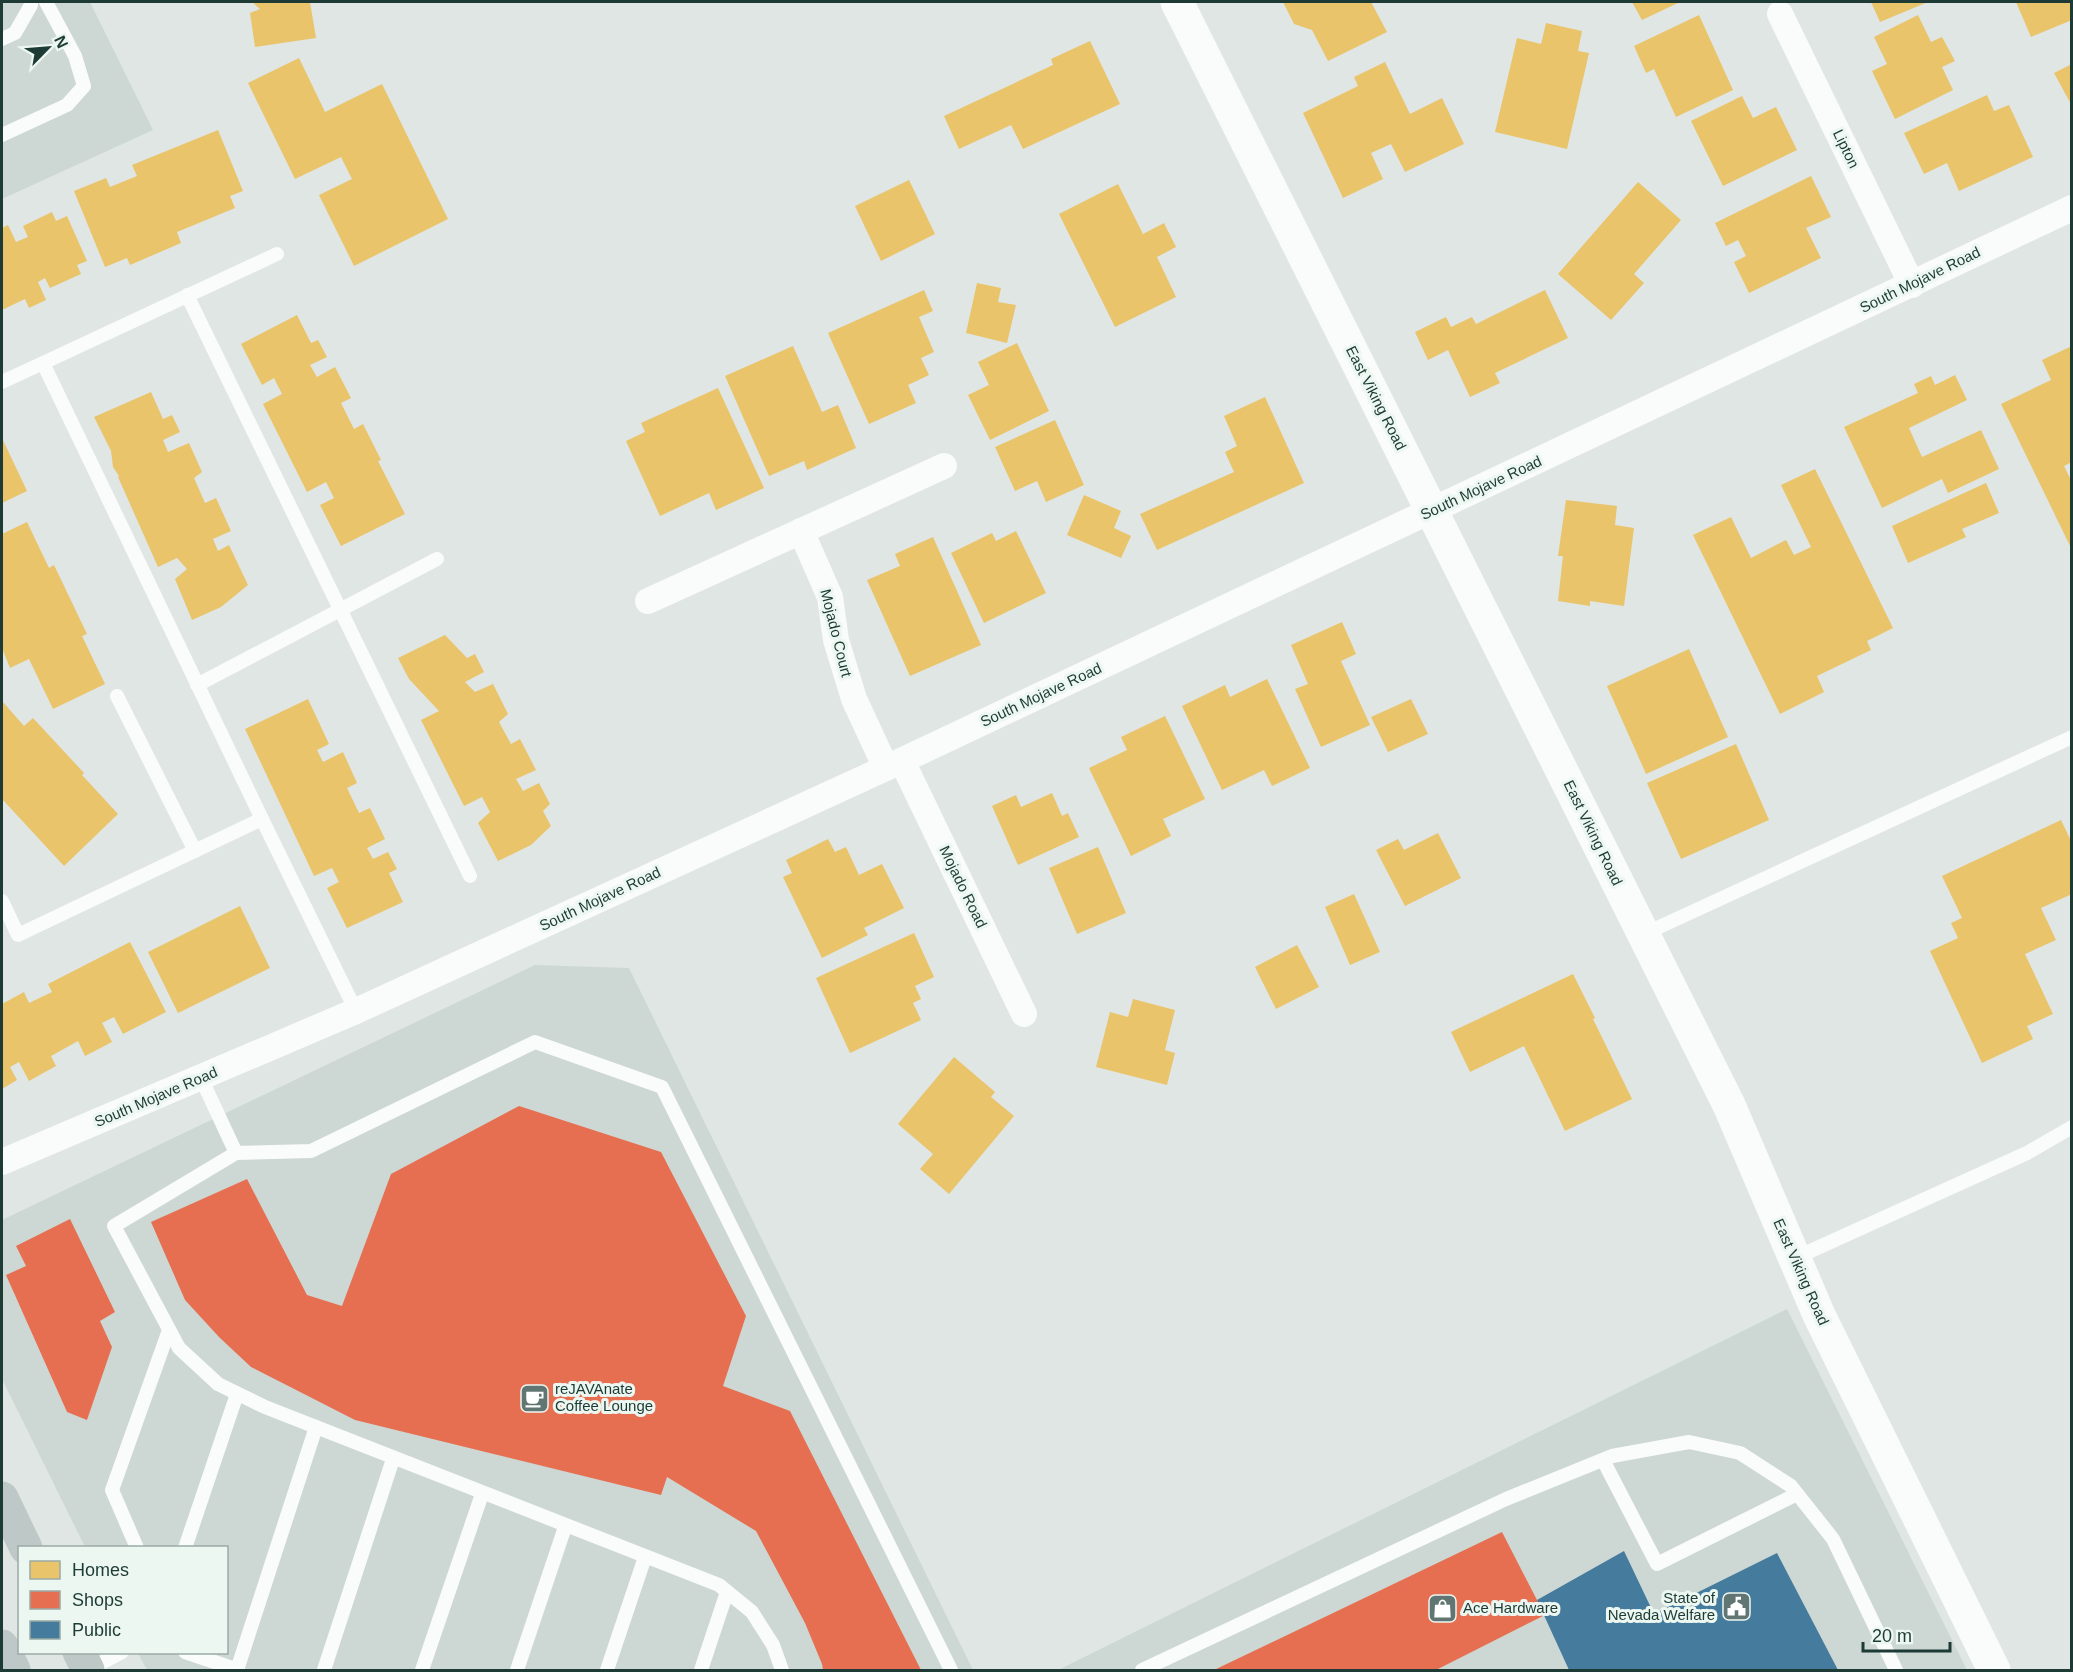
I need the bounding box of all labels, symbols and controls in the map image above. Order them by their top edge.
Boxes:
north arrow [18,18,78,78]
text: N [51,33,71,51]
street label: Lipton [1830,127,1863,171]
street label: South Mojave Road [1857,243,1983,316]
street label: East Viking Road [1343,343,1410,453]
street label: South Mojave Road [1417,452,1544,523]
street label: Mojado Court [817,587,856,679]
street label: South Mojave Road [977,659,1104,730]
street label: East Viking Road [1561,777,1626,888]
street label: Mojado Road [936,843,991,931]
street label: South Mojave Road [536,863,663,934]
street label: South Mojave Road [92,1063,220,1130]
street label: East Viking Road [1770,1216,1833,1328]
place label: reJAVAnate Coffee Lounge [555,1380,653,1414]
cafe icon: reJAVAnate Coffee Lounge [518,1382,550,1414]
legend [18,1546,228,1654]
text: Homes [72,1560,129,1580]
place label: State of Nevada Welfare [1608,1589,1716,1623]
text: Shops [72,1590,123,1610]
public building icon: State of Nevada Welfare [1720,1591,1752,1623]
shop icon: Ace Hardware [1426,1592,1458,1624]
place label: Ace Hardware [1463,1599,1558,1616]
scale bar [1863,1615,1950,1653]
text: Public [72,1620,121,1640]
text: 20 m [1872,1626,1912,1646]

